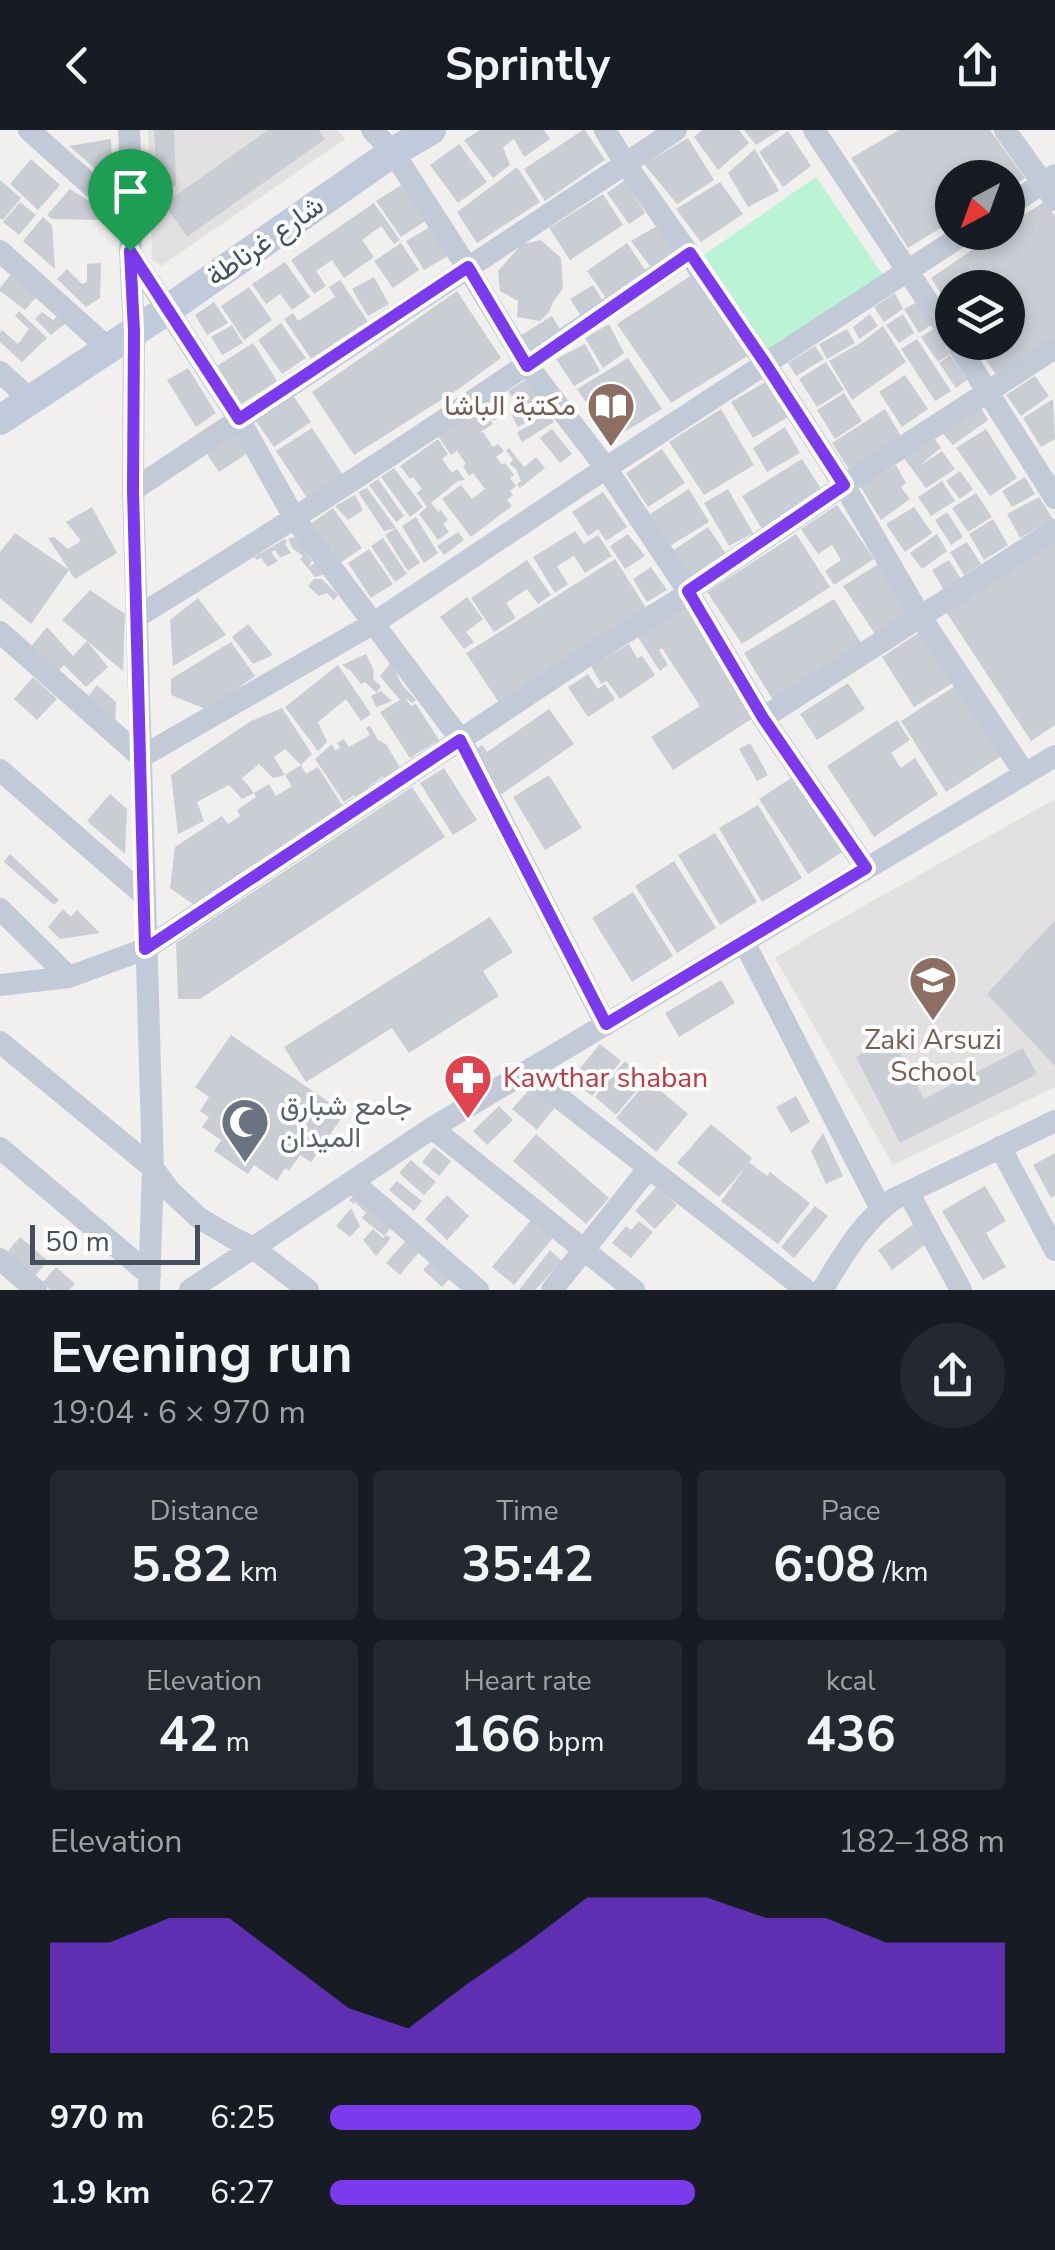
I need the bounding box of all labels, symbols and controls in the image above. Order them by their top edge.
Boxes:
text: Sprintly [445,35,610,96]
icon: back [50,38,105,93]
icon: share [950,38,1005,93]
pin [88,149,173,252]
north arrow [935,160,1025,250]
map controls [935,160,1025,360]
icon: arrive [103,164,158,219]
street label: شارع غرناطة [199,187,331,295]
button: layers [935,270,1025,360]
library icon: مكتبة الباشا [585,380,637,448]
place label: مكتبة الباشا [444,387,576,425]
school or university icon: Zaki Arsuzi School [907,954,959,1022]
place label: Zaki Arsuzi School [864,1021,1002,1091]
pharmacy icon: Kawthar shaban [442,1052,494,1120]
place label: Kawthar shaban [503,1059,708,1097]
place label: جامع شبارق الميدان [280,1087,412,1157]
mosque icon: جامع شبارق الميدان [219,1096,271,1164]
scale bar [30,1220,200,1264]
text: 50 m [45,1223,110,1261]
text: Evening run [50,1316,353,1391]
button: share [900,1323,1005,1428]
text: 19:04 · 6 × 970 m [50,1391,306,1434]
text: Distance [150,1492,259,1530]
text: Time [496,1492,559,1530]
text: Pace [821,1492,881,1530]
text: 5.82 [130,1530,233,1599]
text: 35:42 [461,1530,594,1599]
text: 6:08 [773,1530,876,1599]
text: km [233,1553,278,1591]
text: /km [876,1553,929,1591]
text: Elevation [146,1662,262,1700]
text: Heart rate [463,1662,592,1700]
text: kcal [826,1662,876,1700]
text: 42 [159,1700,219,1769]
text: 166 [451,1700,541,1769]
text: 436 [806,1700,896,1769]
text: m [219,1723,250,1761]
text: bpm [541,1723,604,1761]
text: Elevation [50,1820,183,1863]
text: 182–188 m [838,1820,1005,1863]
text: 970 m [50,2096,144,2139]
text: 6:25 [210,2096,275,2139]
text: 1.9 km [50,2171,150,2214]
text: 6:27 [210,2171,275,2214]

